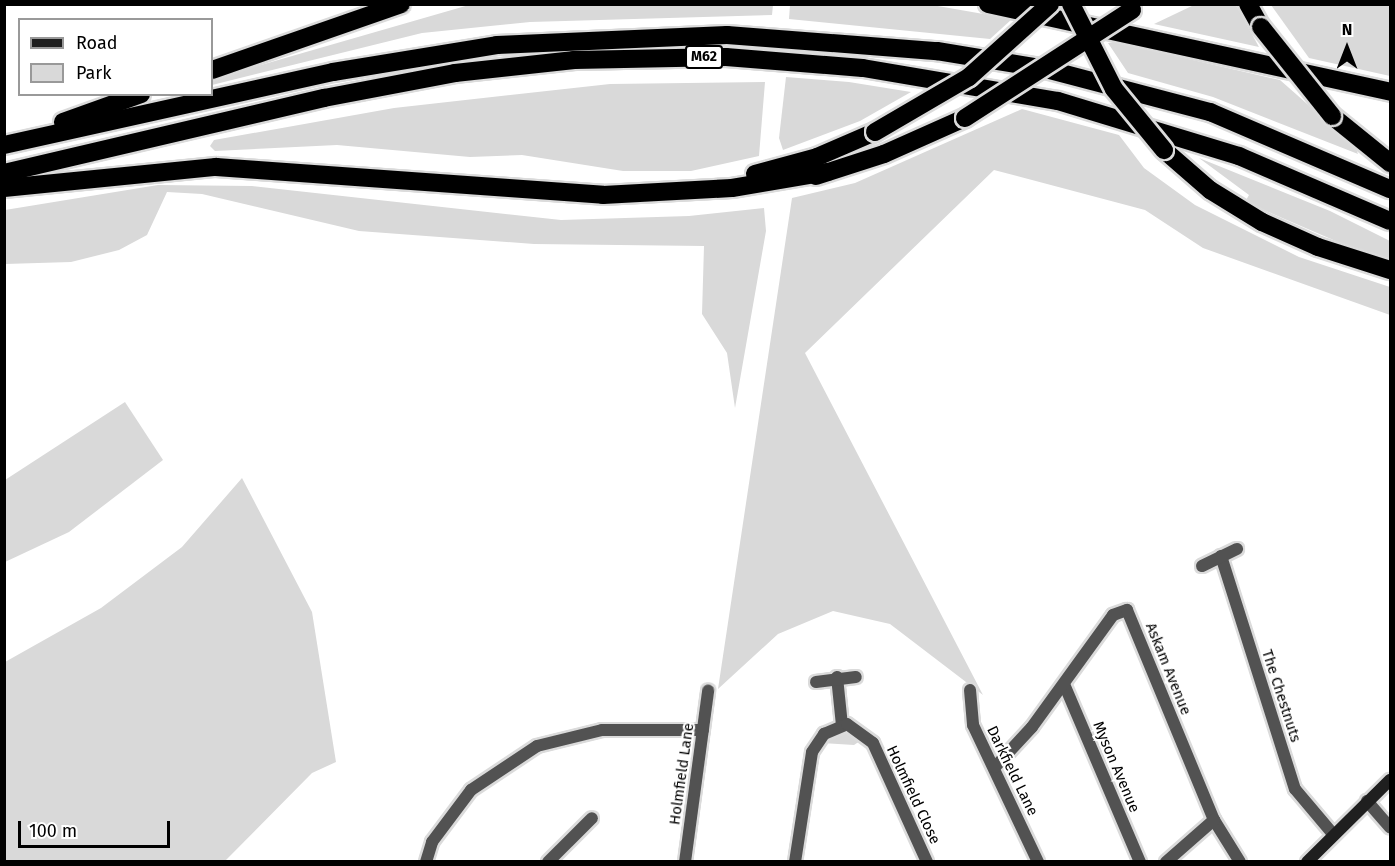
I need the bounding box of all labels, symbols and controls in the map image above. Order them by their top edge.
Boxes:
legend [18,18,213,96]
north arrow [1317,18,1377,78]
text: N [1342,20,1352,39]
text: Road [76,32,118,54]
road number: M62 [684,46,724,68]
text: Park [76,62,111,84]
street label: Askam Avenue [1141,620,1195,718]
street label: The Chestnuts [1258,647,1304,745]
street label: Myson Avenue [1089,719,1143,815]
street label: Holmfield Lane [666,722,698,826]
street label: Darkfield Lane [983,723,1041,819]
street label: Holmfield Close [882,743,944,847]
scale bar [21,809,172,847]
text: 100 m [29,820,77,842]

